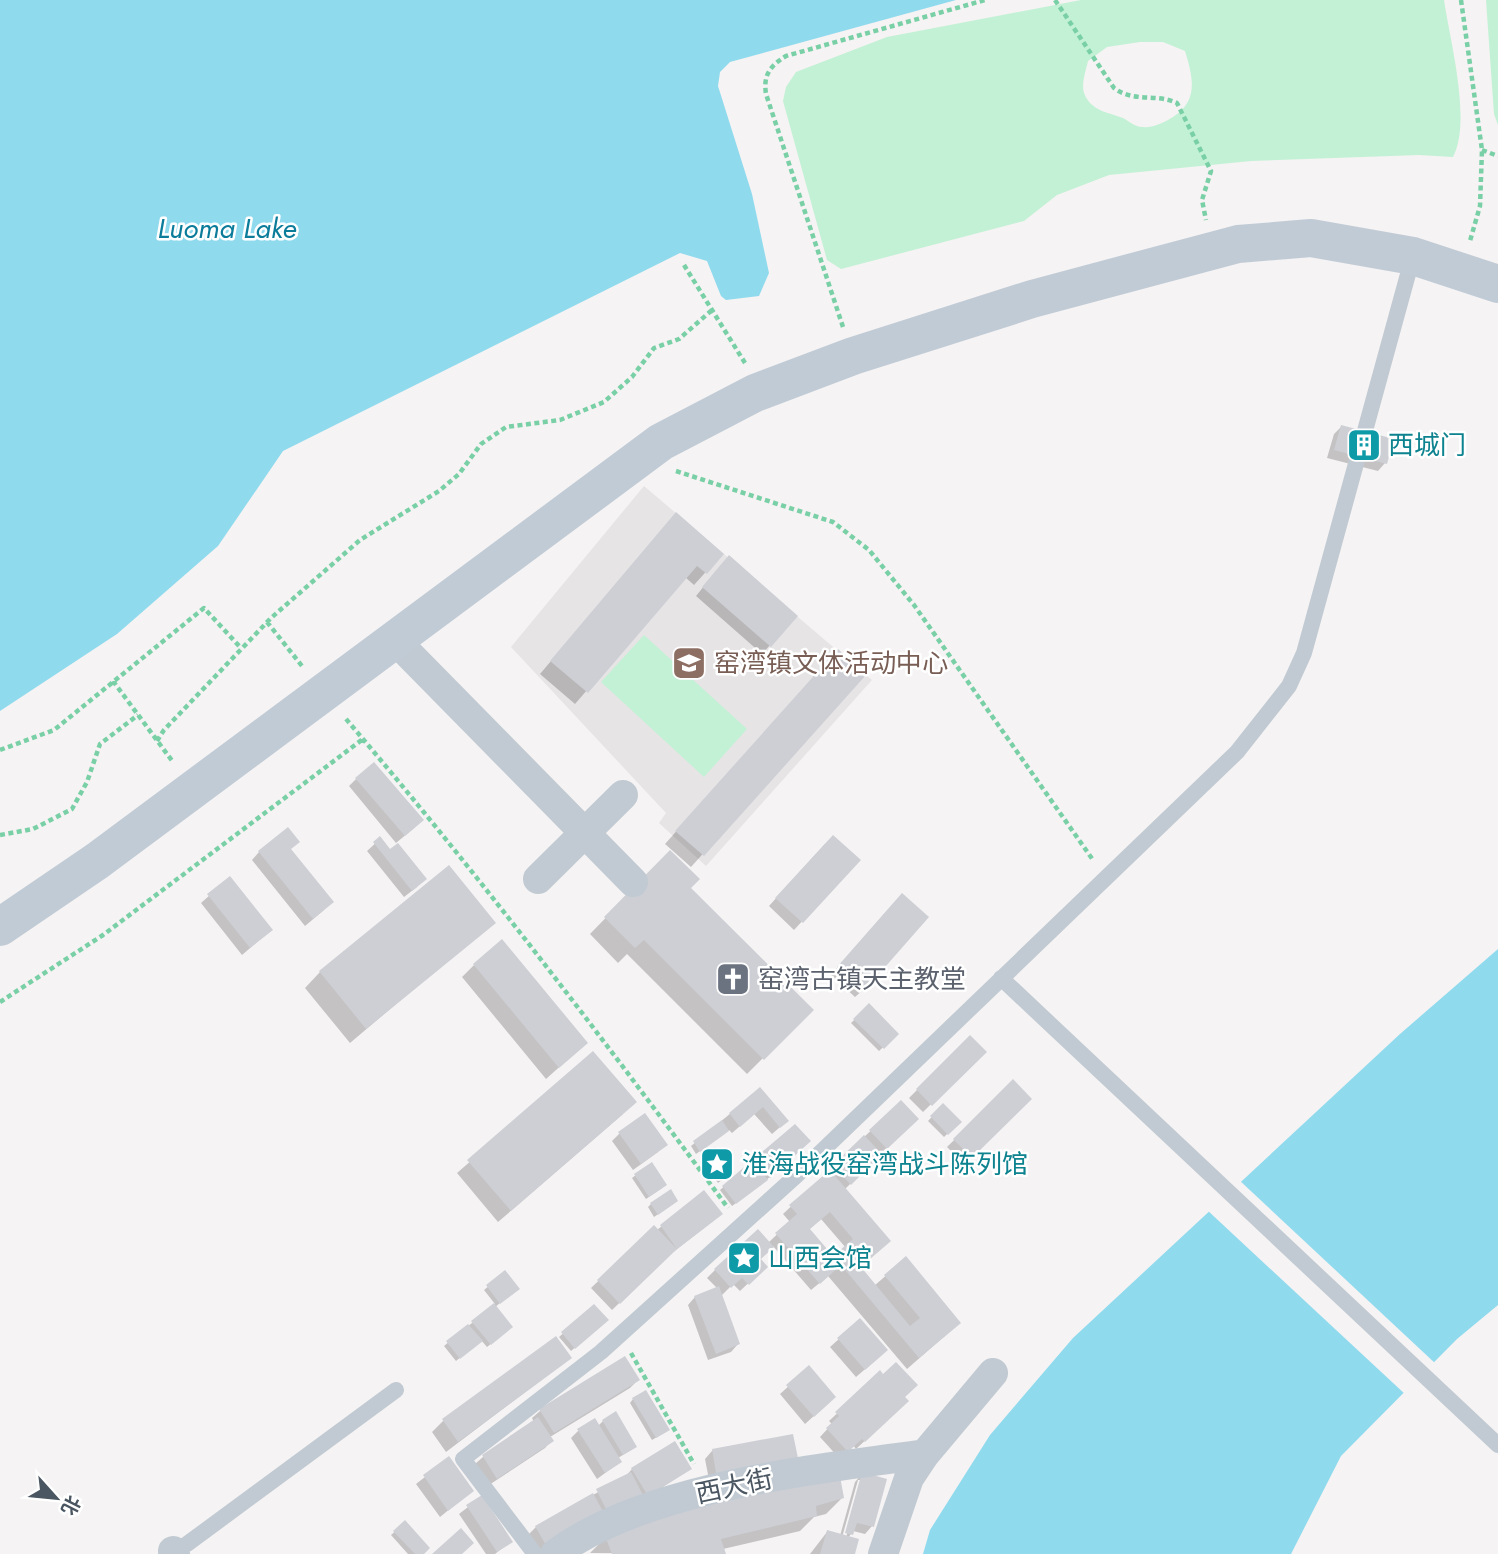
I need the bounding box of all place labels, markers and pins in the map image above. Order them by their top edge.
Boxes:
building icon: 西城门 [1345,426,1383,464]
place label: 西城门 [1388,426,1466,464]
school or university icon: 窑湾镇文体活动中心 [670,644,708,682]
place label: 窑湾镇文体活动中心 [714,644,948,682]
church icon: 窑湾古镇天主教堂 [714,960,752,998]
place label: 窑湾古镇天主教堂 [758,960,966,998]
place icon: 淮海战役窑湾战斗陈列馆 [698,1145,736,1183]
place label: 淮海战役窑湾战斗陈列馆 [742,1145,1028,1183]
place icon: 山西会馆 [725,1239,763,1277]
place label: 山西会馆 [768,1239,872,1277]

